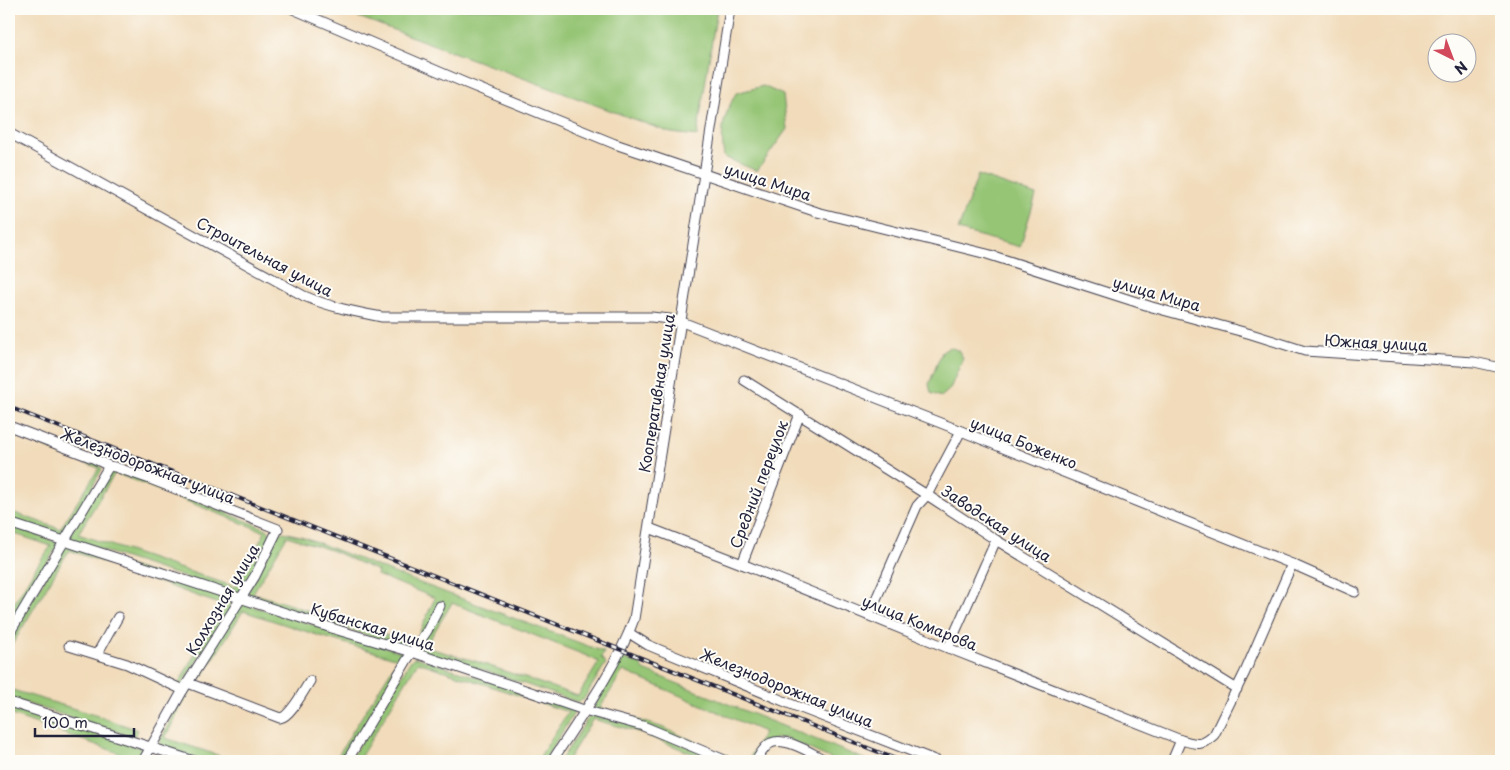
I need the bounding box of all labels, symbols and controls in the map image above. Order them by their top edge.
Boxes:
north arrow [1428,32,1478,82]
text: N [1450,57,1472,80]
street label: улица Мира [721,156,815,206]
street label: Строительная улица [193,210,338,302]
street label: улица Мира [1110,269,1204,317]
street label: Кооперативная улица [632,311,680,474]
street label: Южная улица [1324,328,1429,356]
street label: улица Боженко [967,410,1081,474]
street label: Средний переулок [723,416,793,552]
street label: Железнодорожная улица [57,421,239,509]
street label: Заводская улица [938,479,1057,568]
street label: Колхозная улица [180,539,265,659]
street label: улица Комарова [859,588,982,656]
street label: Кубанская улица [308,596,438,656]
street label: Железнодорожная улица [697,642,878,733]
scale bar [35,705,134,737]
text: 100 m [42,710,88,733]

